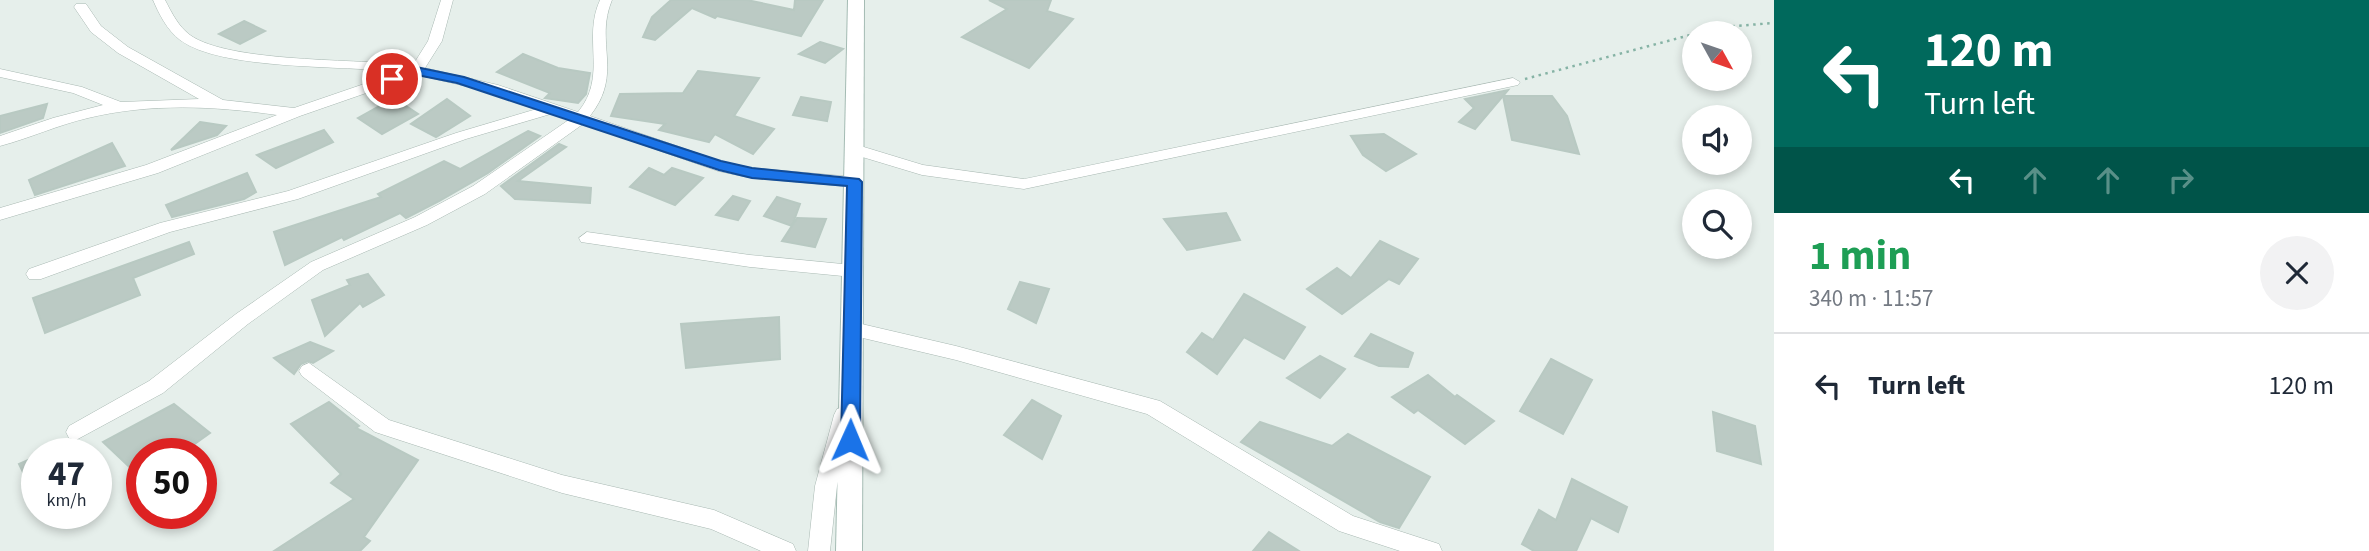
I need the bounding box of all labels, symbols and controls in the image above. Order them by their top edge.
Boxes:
text: 120 m [1924,16,2053,86]
north arrow [1682,21,1752,91]
map controls [1682,21,1752,259]
icon: left [1809,28,1900,119]
pin [362,49,422,109]
icon: arrive [373,60,411,98]
text: Turn left [1924,81,2035,127]
button: sound [1682,105,1752,175]
icon: left [1943,161,1981,199]
icon: ahead [2016,161,2054,199]
icon: ahead [2089,161,2127,199]
icon: right [2162,161,2200,199]
button: search [1682,189,1752,259]
text: 1 min [1809,226,1911,286]
button: close [2260,236,2334,310]
text: 340 m · 11:57 [1809,282,1933,315]
icon: left [1809,367,1847,405]
text: Turn left [1868,367,1965,404]
text: 120 m [2268,367,2334,404]
position arrow [813,403,887,477]
speed limit sign: 50 [126,438,217,529]
text: 47 [48,449,85,499]
text: km/h [47,488,86,513]

